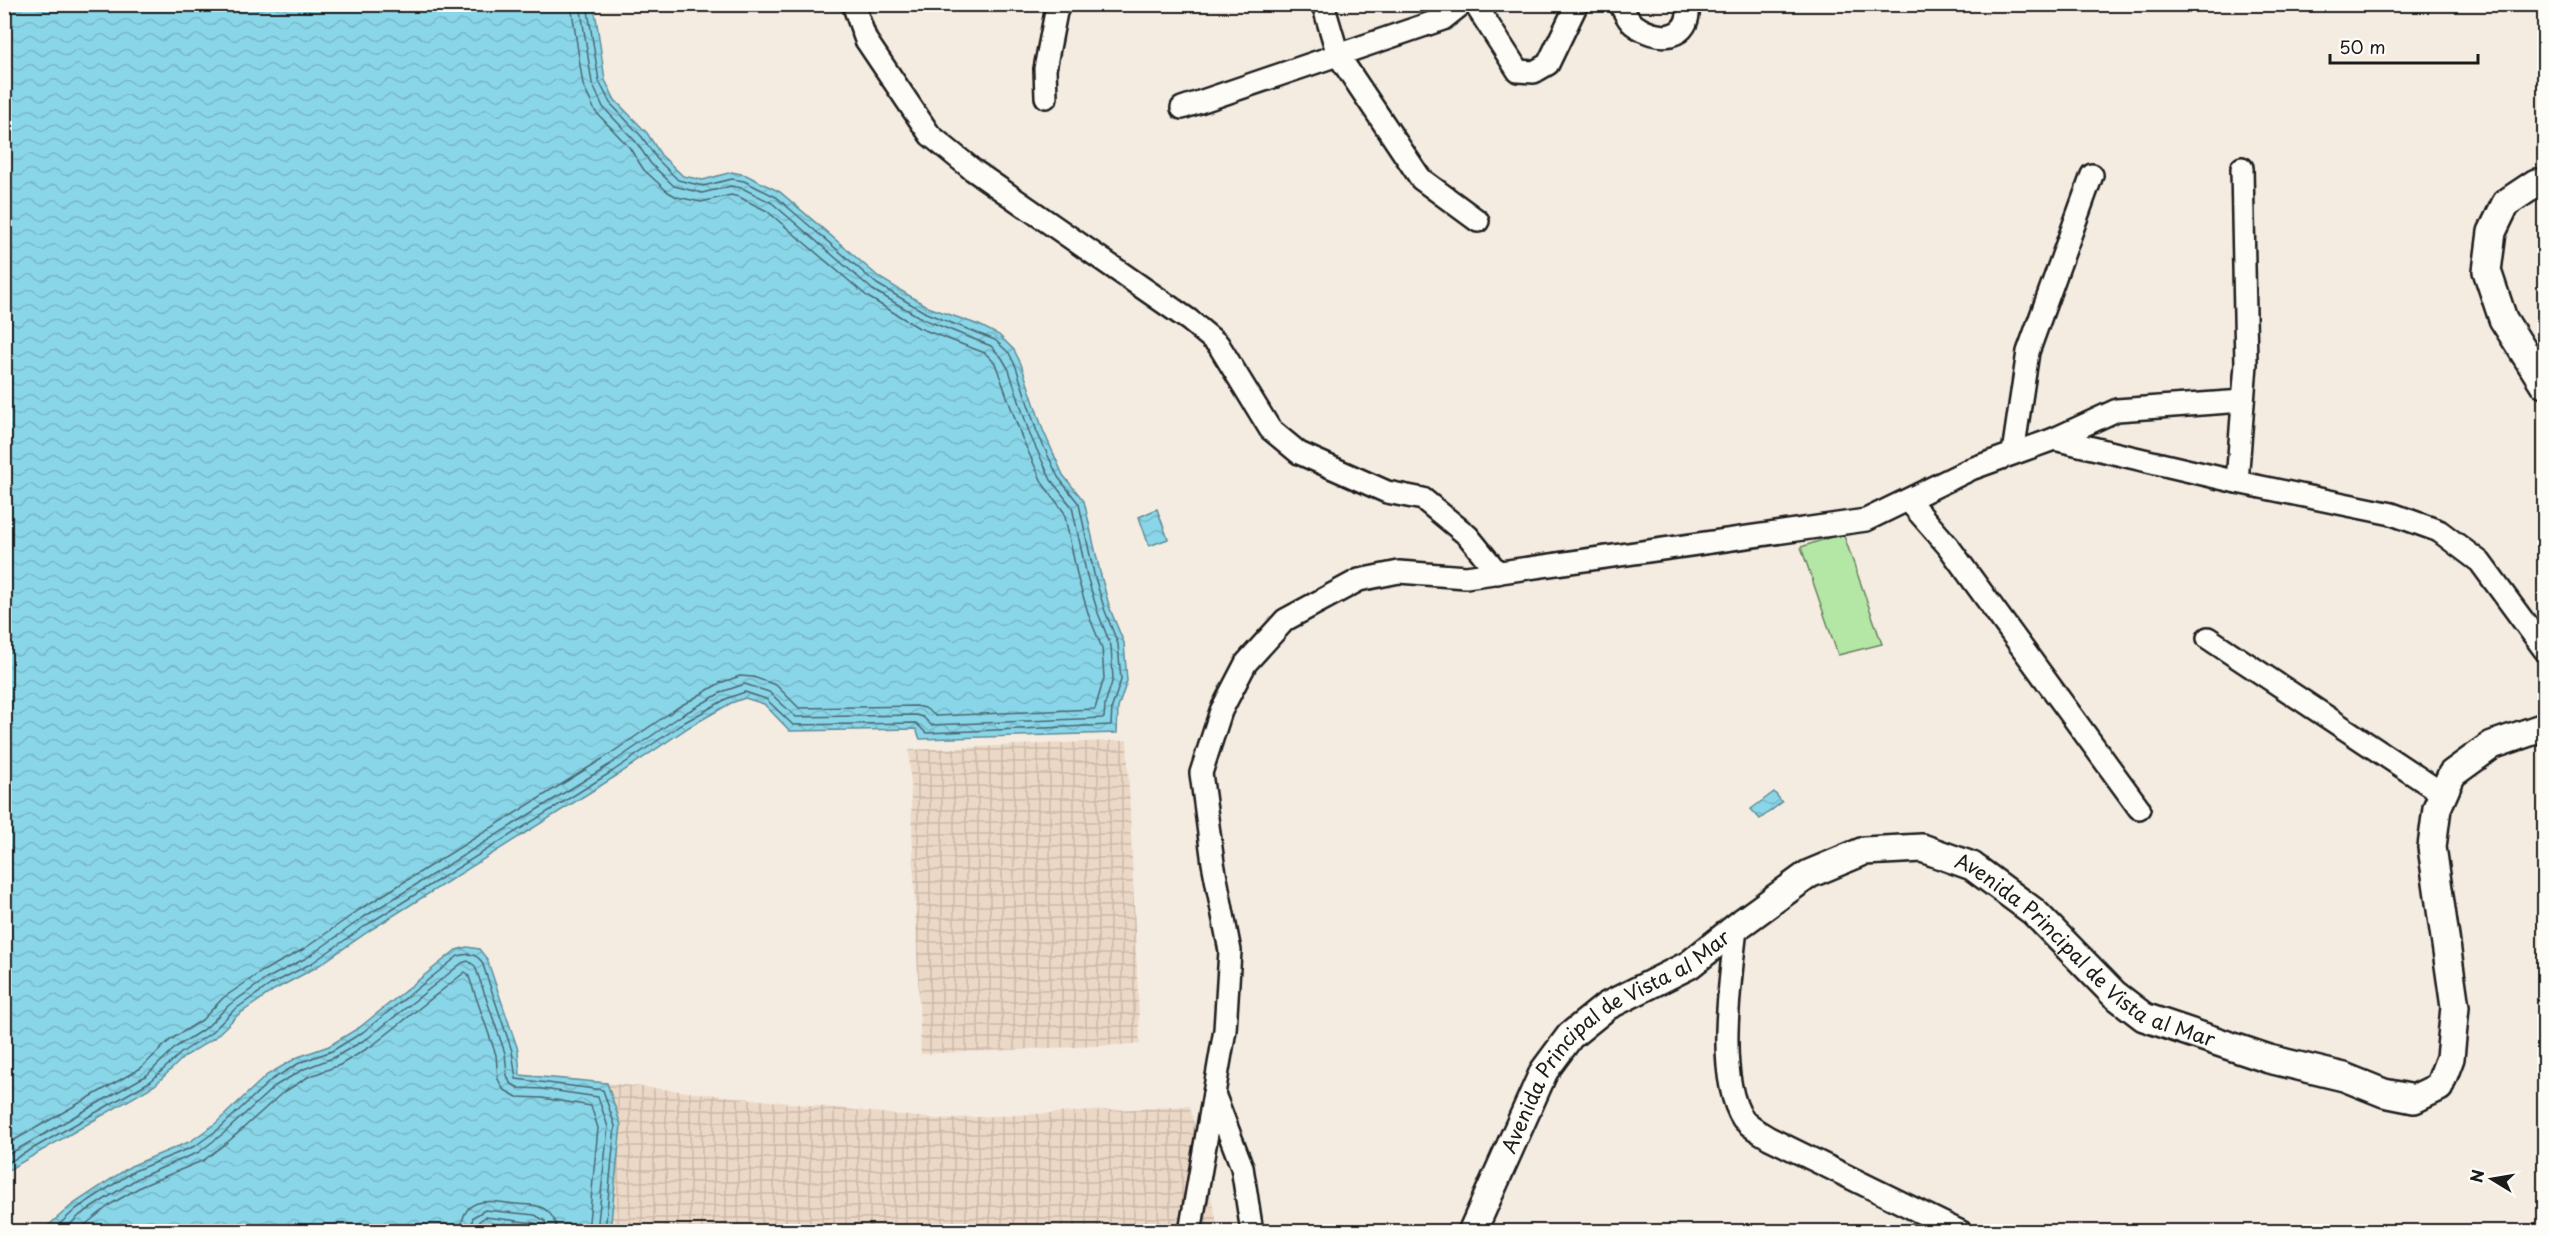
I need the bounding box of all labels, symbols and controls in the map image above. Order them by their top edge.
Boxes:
scale bar [2330,27,2478,65]
text: 50 m [2339,33,2386,60]
street label: Avenida Principal de Vista al Mar [1951,845,2220,1054]
street label: Avenida Principal de Vista al Mar [1493,921,1737,1158]
north arrow [2462,1149,2522,1209]
text: N [2463,1167,2489,1184]

